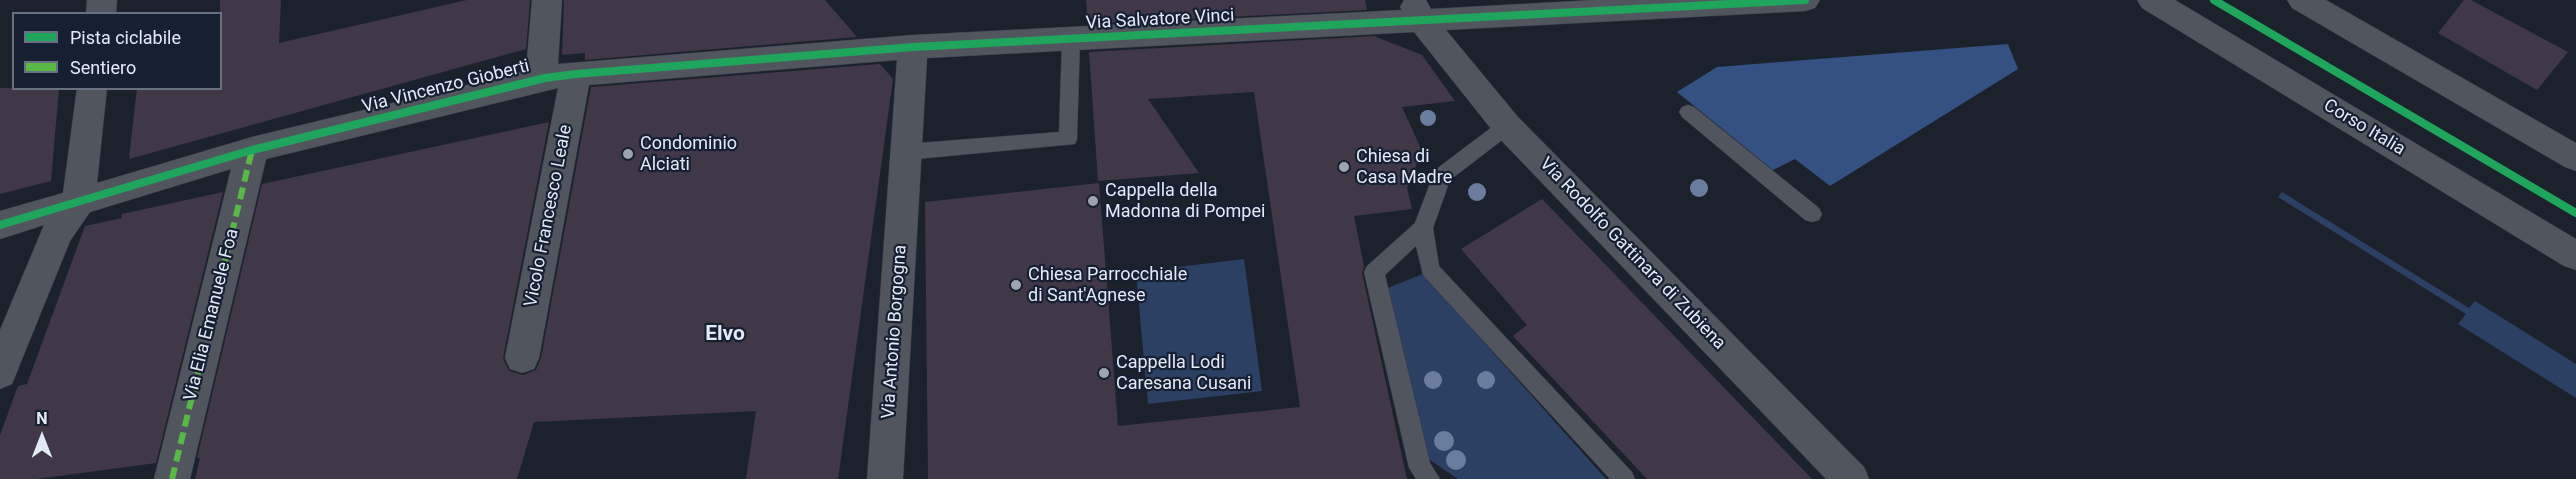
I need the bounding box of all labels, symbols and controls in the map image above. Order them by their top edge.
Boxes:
street label: Via Salvatore Vinci [1085,5,1235,35]
legend [12,12,222,90]
text: Pista ciclabile [70,27,181,48]
street label: Via Vincenzo Gioberti [360,56,532,118]
text: Sentiero [70,57,136,78]
street label: Corso Italia [2319,95,2409,161]
street label: Vicolo Francesco Leale [521,123,577,309]
place label: Condominio Alciati [640,133,737,176]
place label: Chiesa di Casa Madre [1356,146,1452,188]
marker: Condominio Alciati [621,147,635,161]
street label: Via Rodolfo Gattinara di Zubiena [1534,154,1730,354]
marker: Chiesa di Casa Madre [1337,160,1351,174]
place label: Cappella della Madonna di Pompei [1105,180,1265,222]
marker: Cappella della Madonna di Pompei [1086,194,1100,208]
street label: Via Elia Emanuele Foa [180,227,244,403]
street label: Via Antonio Borgogna [878,244,912,420]
place label: Chiesa Parrocchiale di Sant'Agnese [1028,264,1187,306]
marker: Chiesa Parrocchiale di Sant'Agnese [1009,278,1023,292]
district label: Elvo [705,322,745,348]
place label: Cappella Lodi Caresana Cusani [1116,352,1251,394]
marker: Cappella Lodi Caresana Cusani [1097,366,1111,380]
north arrow [12,407,72,467]
text: N [36,409,48,428]

